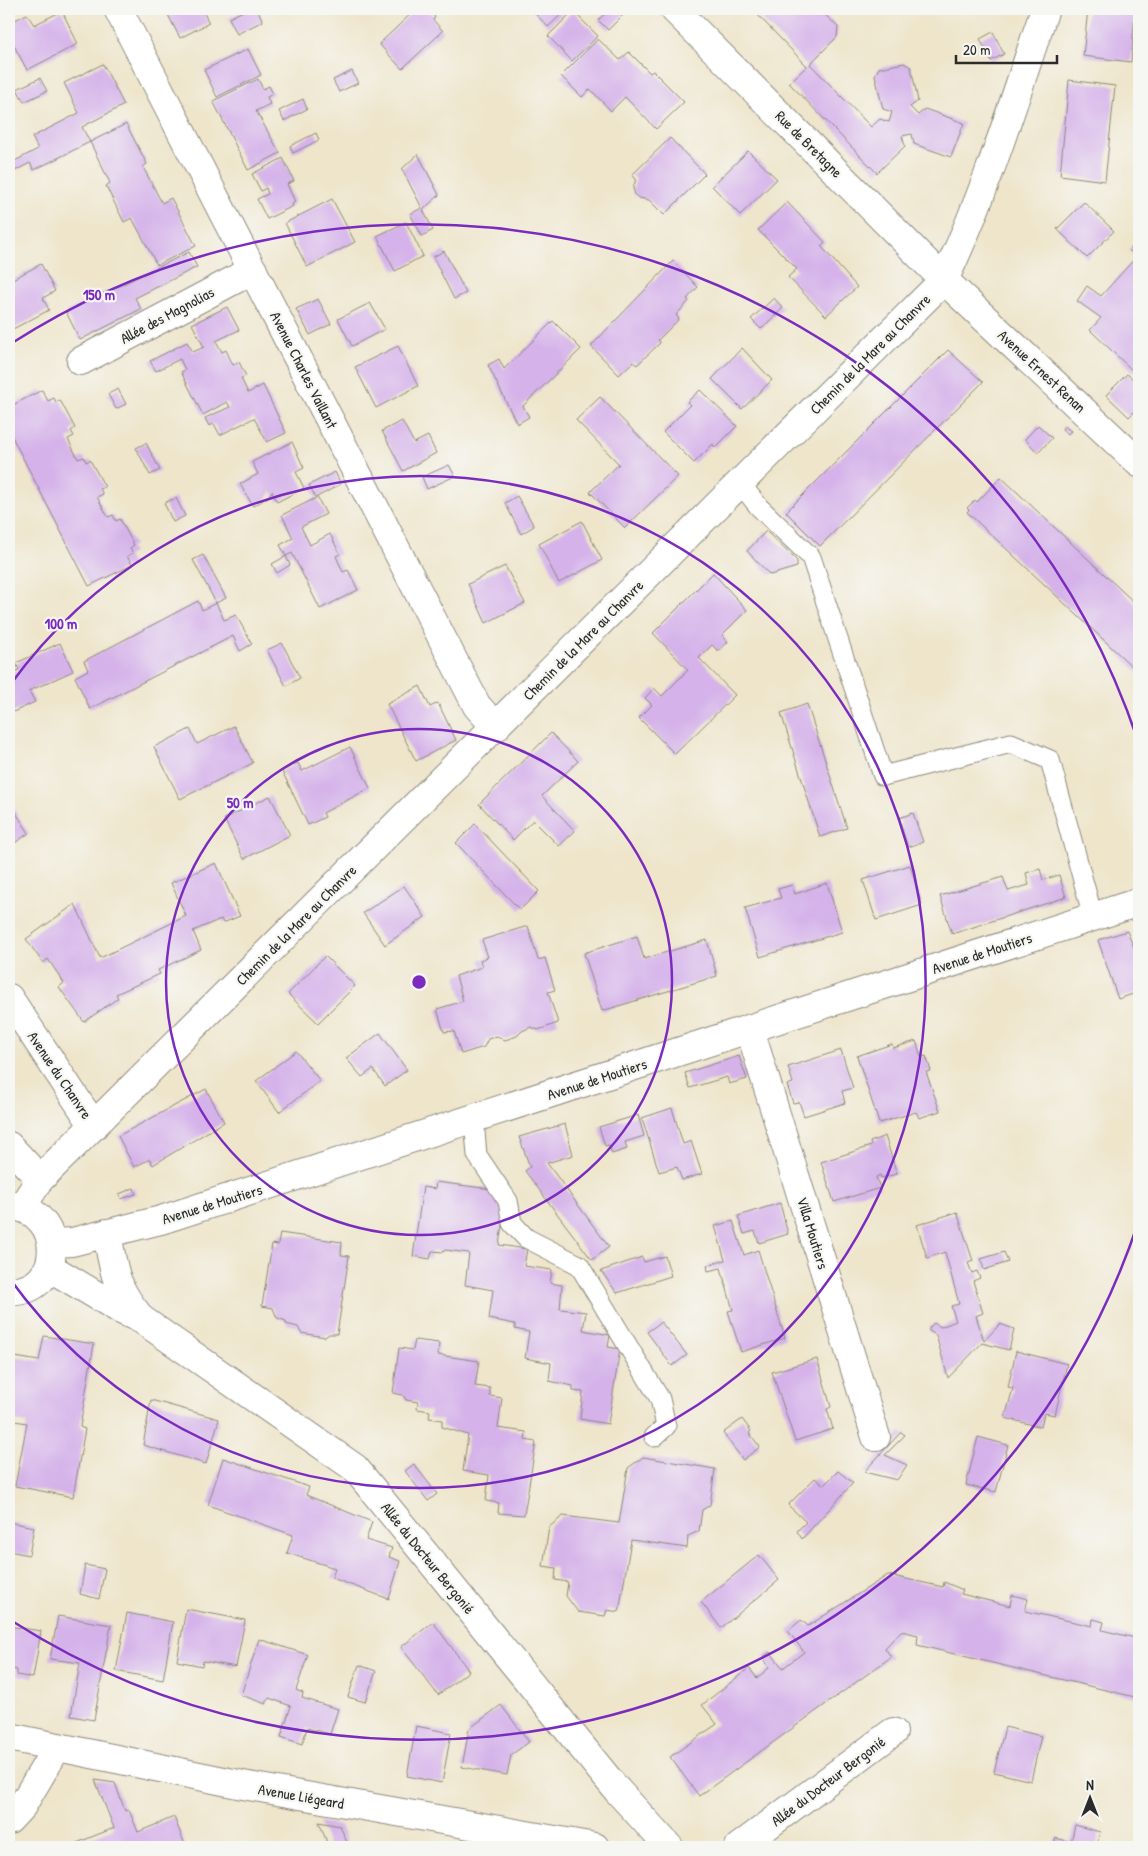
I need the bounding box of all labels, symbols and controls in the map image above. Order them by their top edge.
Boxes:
scale bar [956,32,1057,64]
text: 20 m [963,39,990,60]
street label: Rue de Bretagne [771,106,847,182]
street label: Allée des Magnolias [116,281,218,349]
text: 150 m [83,284,115,305]
street label: Chemin de la Mare au Chanvre [805,289,935,419]
street label: Avenue Charles Vaillant [265,308,343,433]
street label: Avenue Ernest Renan [993,325,1091,417]
street label: Chemin de la Mare au Chanvre [518,575,648,705]
text: 100 m [45,613,77,634]
text: 50 m [227,792,253,813]
street label: Chemin de la Mare au Chanvre [231,860,361,990]
street label: Avenue de Moutiers [929,927,1035,979]
centre of rings [410,973,428,991]
street label: Avenue du Chanvre [23,1027,97,1123]
street label: Avenue de Moutiers [544,1053,650,1105]
street label: Avenue de Moutiers [159,1179,265,1229]
street label: Villa Moutiers [792,1194,834,1272]
street label: Allée du Docteur Bergonié [376,1498,480,1618]
street label: Allée du Docteur Bergonié [767,1731,889,1831]
north arrow [1066,1774,1116,1824]
text: N [1086,1775,1094,1794]
street label: Avenue Liégeard [257,1778,346,1814]

